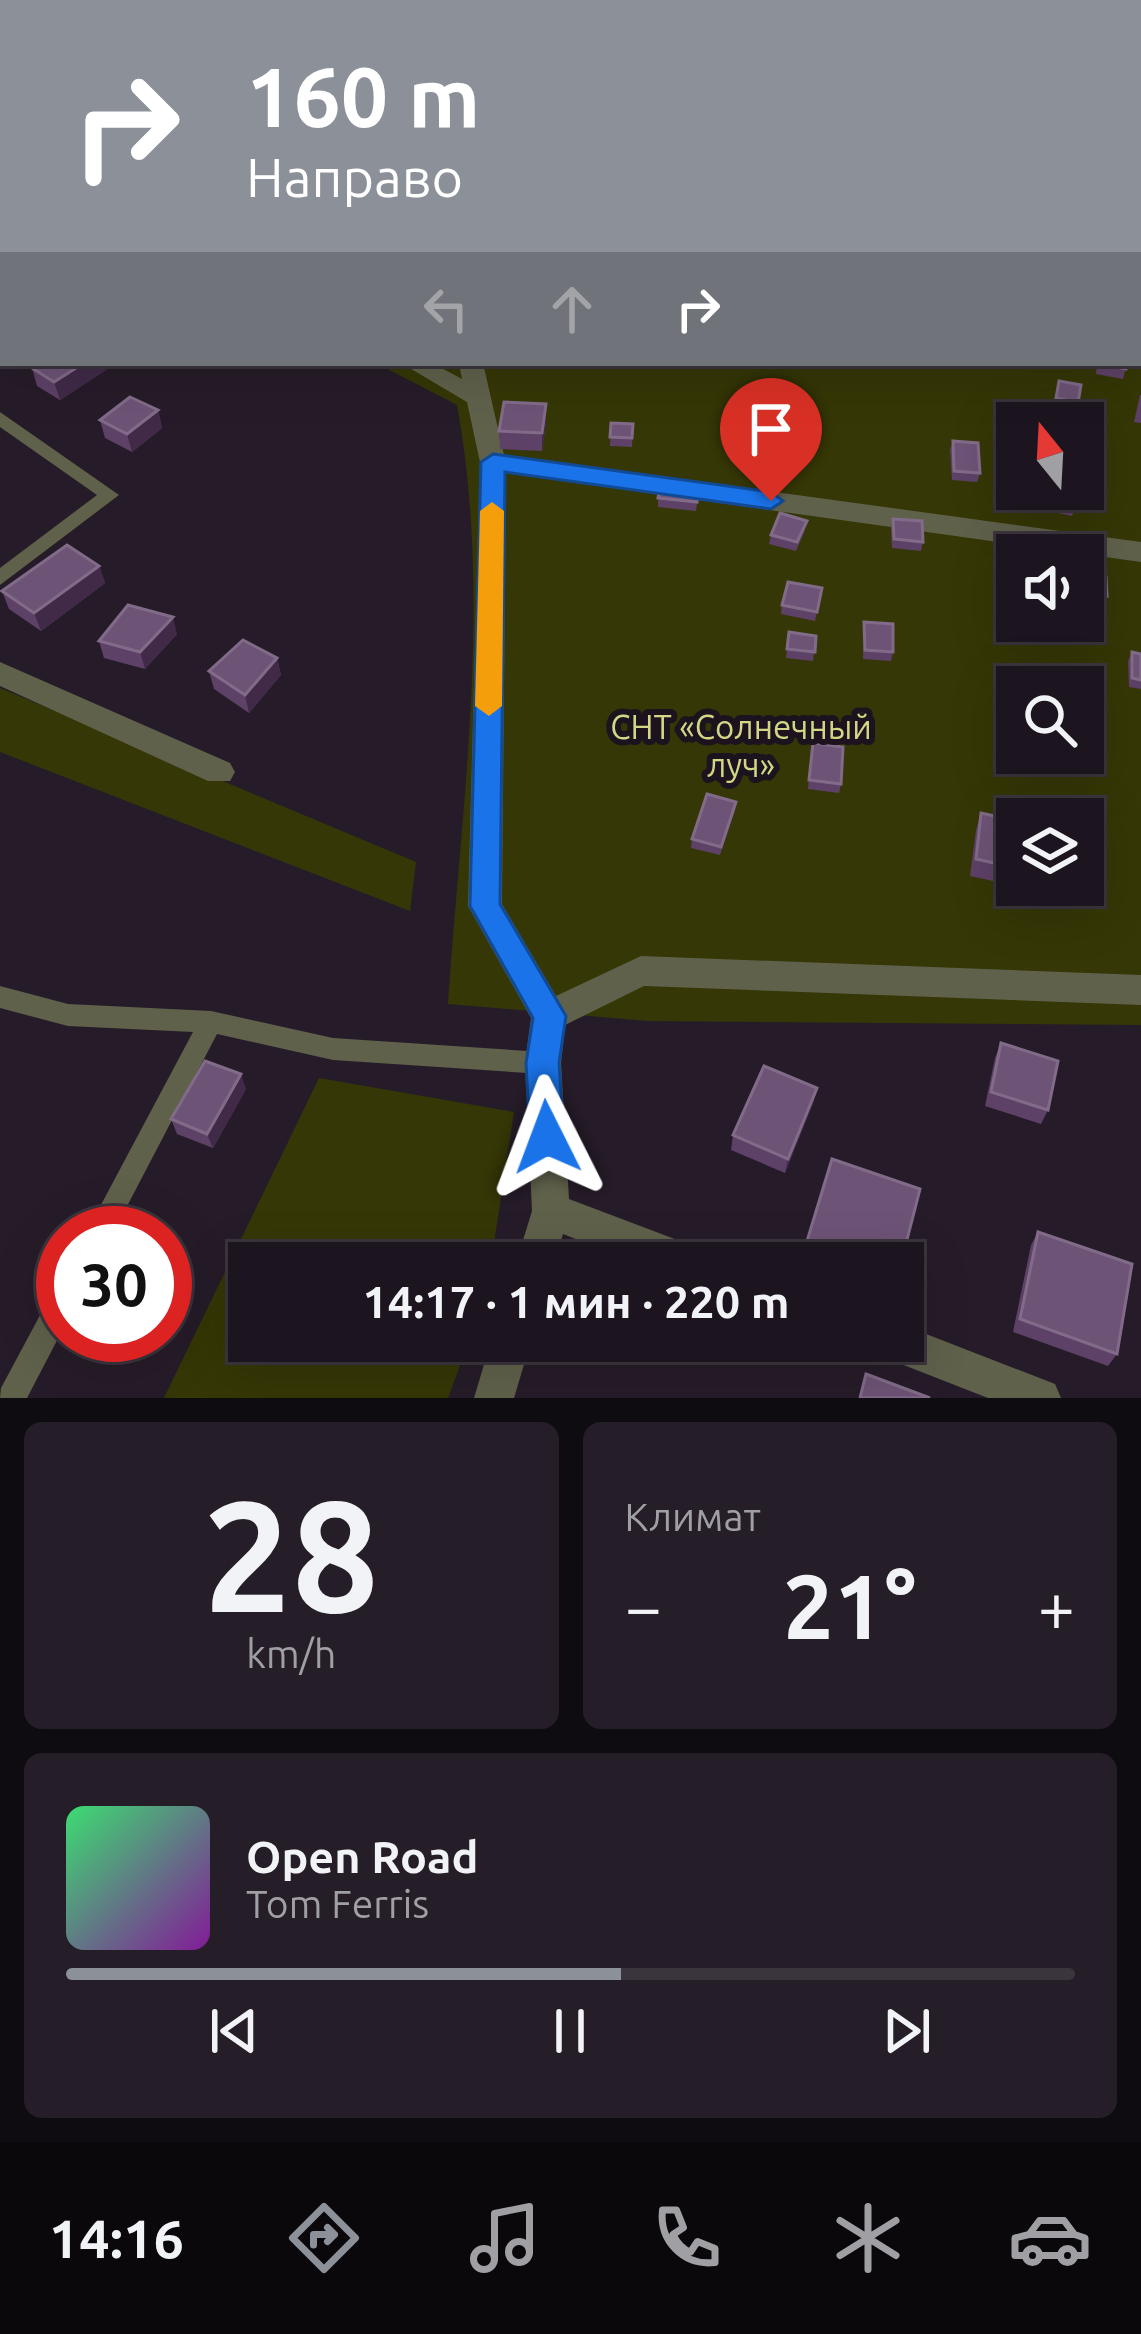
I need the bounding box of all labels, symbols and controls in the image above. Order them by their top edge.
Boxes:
icon: right [48,48,204,204]
text: 160 m [246,49,480,143]
text: Направо [246,147,463,207]
icon: left [413,276,479,342]
icon: ahead [539,276,605,342]
icon: right [665,276,731,342]
pin [720,378,822,501]
icon: arrive [738,396,804,462]
north arrow [996,402,1104,510]
map controls [996,402,1104,906]
button: sound [996,534,1104,642]
button: search [996,666,1104,774]
park label: СНТ «Солнечный луч» [610,708,872,783]
button: layers [996,798,1104,906]
position arrow [484,1074,610,1200]
speed limit sign: 30 [36,1206,192,1362]
text: 14:17 · 1 мин · 220 m [362,1276,790,1327]
text: 28 [203,1467,379,1641]
text: Климат [625,1495,761,1538]
text: 21° [783,1555,916,1656]
text: − [625,1569,662,1643]
text: + [1038,1569,1075,1643]
text: km/h [246,1632,336,1675]
text: Open Road [246,1831,478,1882]
text: Tom Ferris [246,1882,429,1925]
icon: previous [201,1998,267,2064]
icon: pause [537,1998,603,2064]
icon: next [874,1998,940,2064]
icon: directions [282,2196,366,2280]
icon: music [463,2196,547,2280]
icon: phone [645,2196,729,2280]
icon: climate [826,2196,910,2280]
icon: car [1008,2196,1092,2280]
text: 14:16 [49,2208,184,2268]

